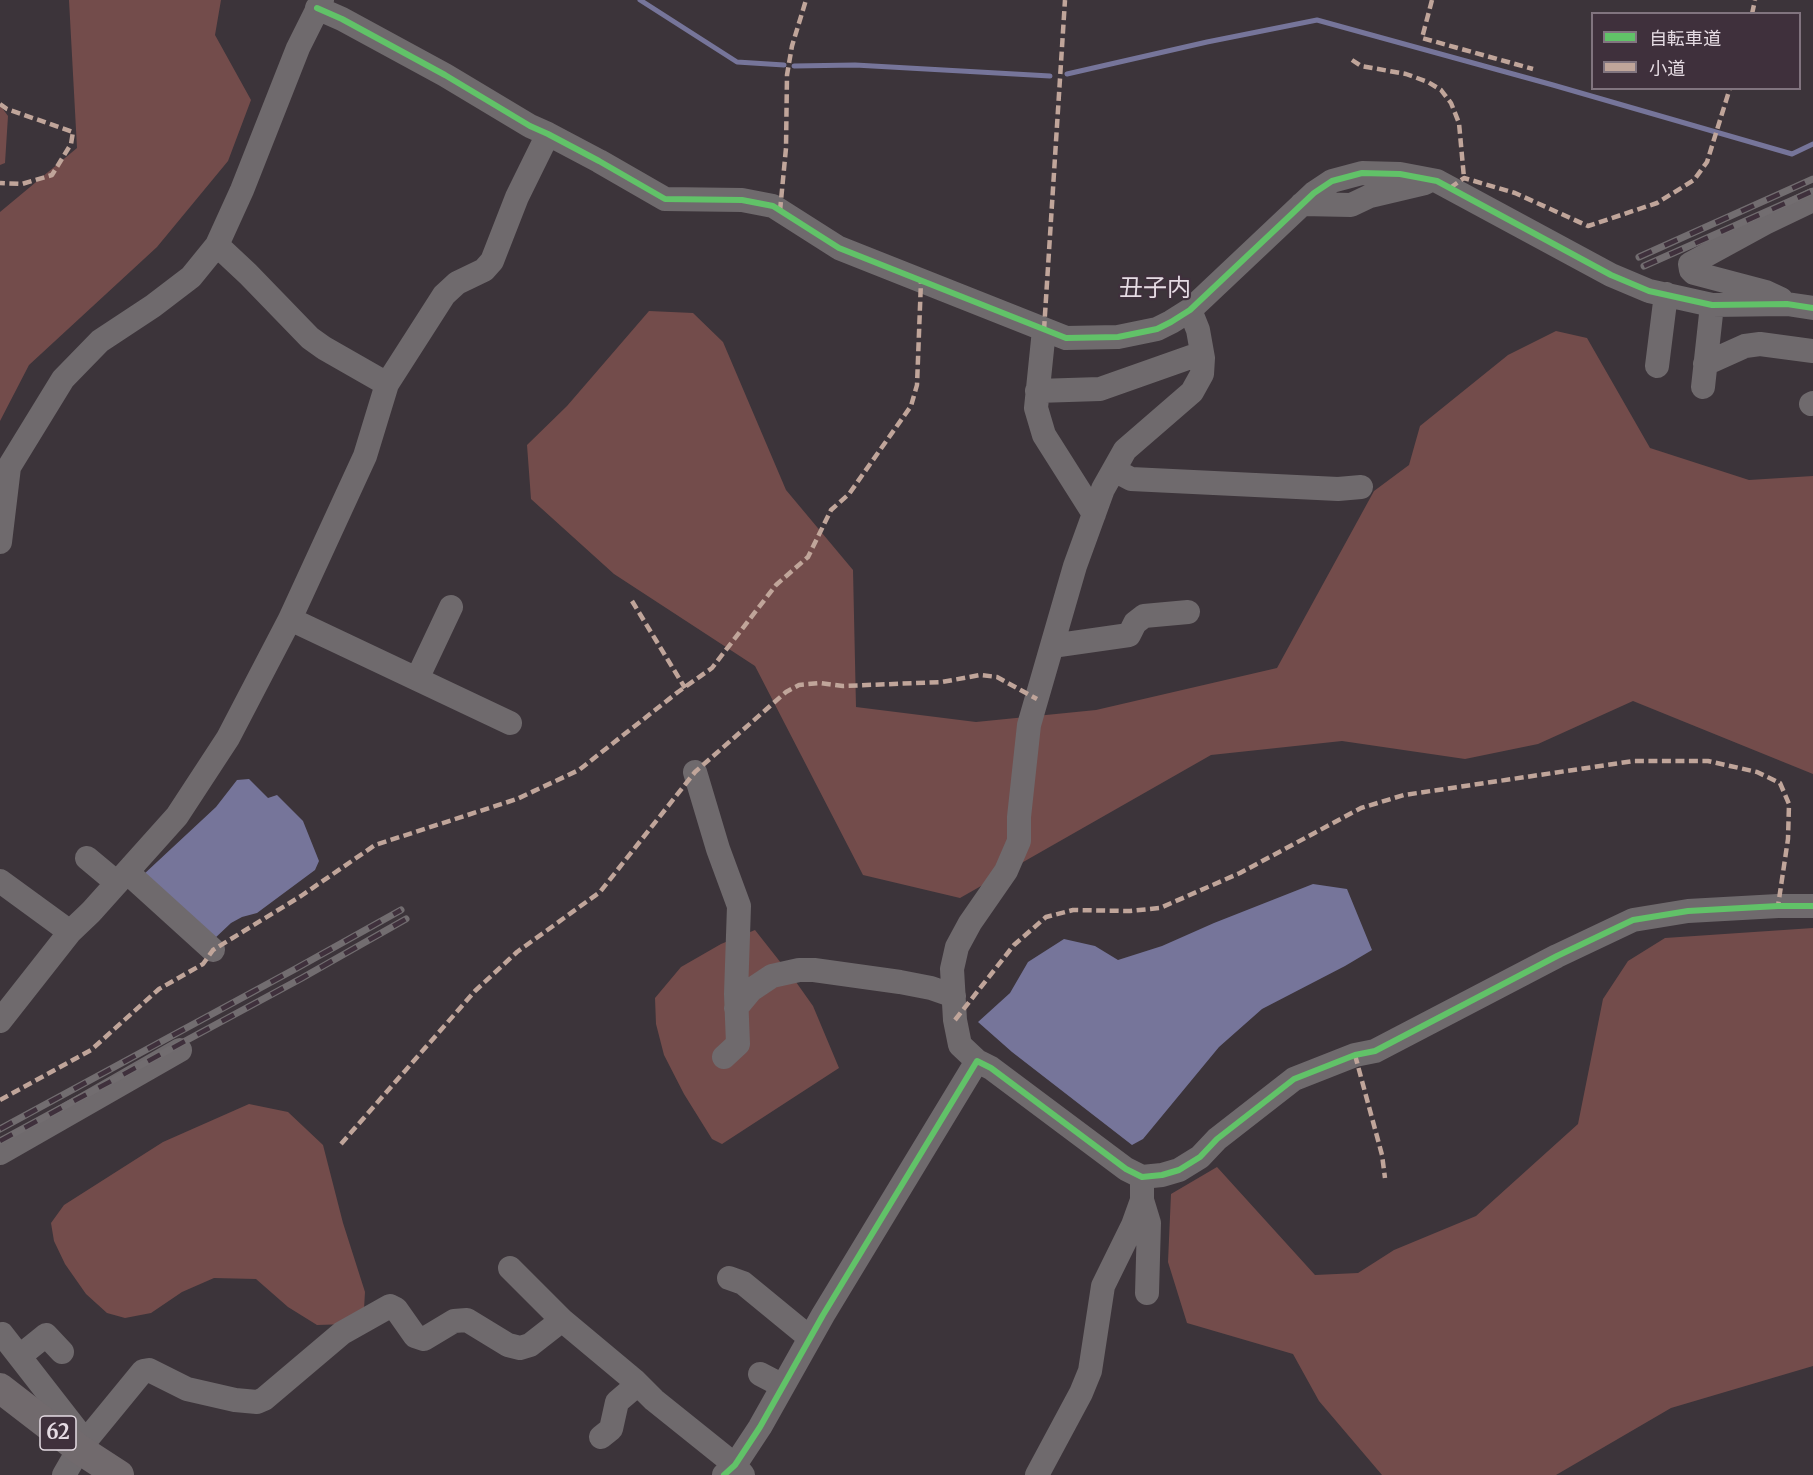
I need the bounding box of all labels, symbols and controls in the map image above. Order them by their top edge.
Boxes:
legend [1591,12,1801,90]
text: 自転車道 [1649,27,1721,50]
text: 小道 [1649,57,1685,80]
district label: 丑子内 [1119,275,1191,303]
road number: 62 [40,1416,76,1450]

